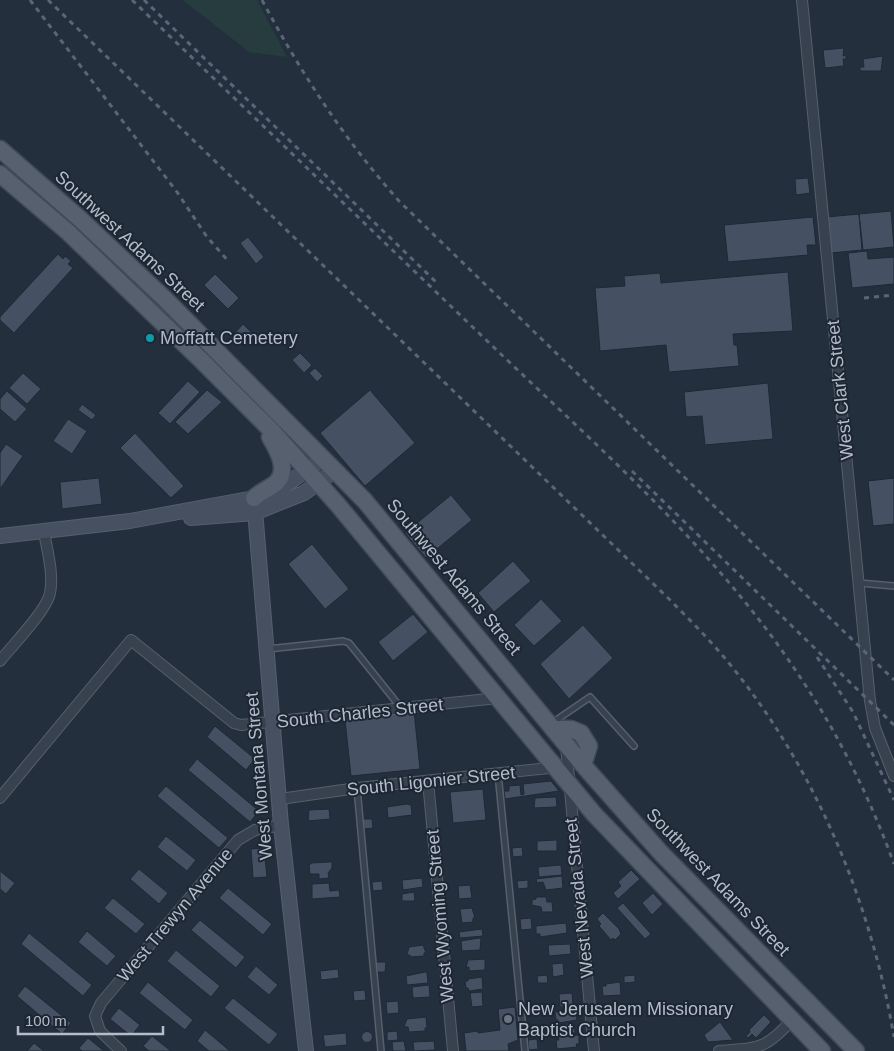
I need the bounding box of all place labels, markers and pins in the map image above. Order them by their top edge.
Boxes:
place label: Moffatt Cemetery [160,328,298,348]
marker: Moffatt Cemetery [144,332,156,344]
place label: New Jerusalem Missionary Baptist Church [518,999,733,1040]
marker: New Jerusalem Missionary Baptist Church [502,1013,514,1025]

